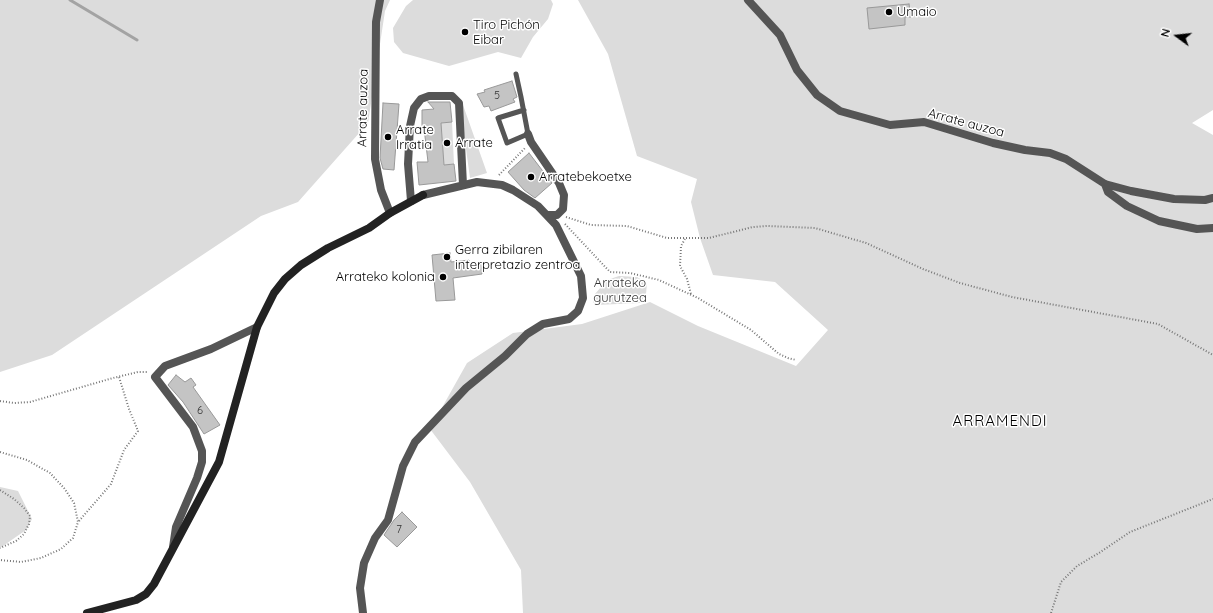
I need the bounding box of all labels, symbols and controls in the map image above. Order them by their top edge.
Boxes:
place label: Umaio [897,4,937,20]
marker: Umaio [884,7,894,17]
north arrow [1157,16,1197,56]
place label: Tiro Pichón Eibar [473,17,540,48]
marker: Tiro Pichón Eibar [460,27,470,37]
text: N [1158,27,1173,39]
street label: Arrate auzoa [355,69,371,147]
house number: 5 [494,89,500,103]
street label: Arrate auzoa [926,105,1006,141]
place label: Arrate Irratia [396,122,434,153]
marker: Arrate Irratia [383,132,393,142]
place label: Arrate [455,135,493,151]
marker: Arrate [442,138,452,148]
place label: Arratebekoetxe [539,169,632,185]
marker: Arratebekoetxe [526,172,536,182]
place label: Gerra zibilaren interpretazio zentroa [455,242,580,273]
marker: Gerra zibilaren interpretazio zentroa [442,252,452,262]
place label: Arrateko kolonia [336,269,435,285]
marker: Arrateko kolonia [438,272,448,282]
park label: Arrateko gurutzea [593,275,647,306]
house number: 6 [197,404,203,418]
district label: ARRAMENDI [953,412,1047,430]
house number: 7 [396,523,402,537]

